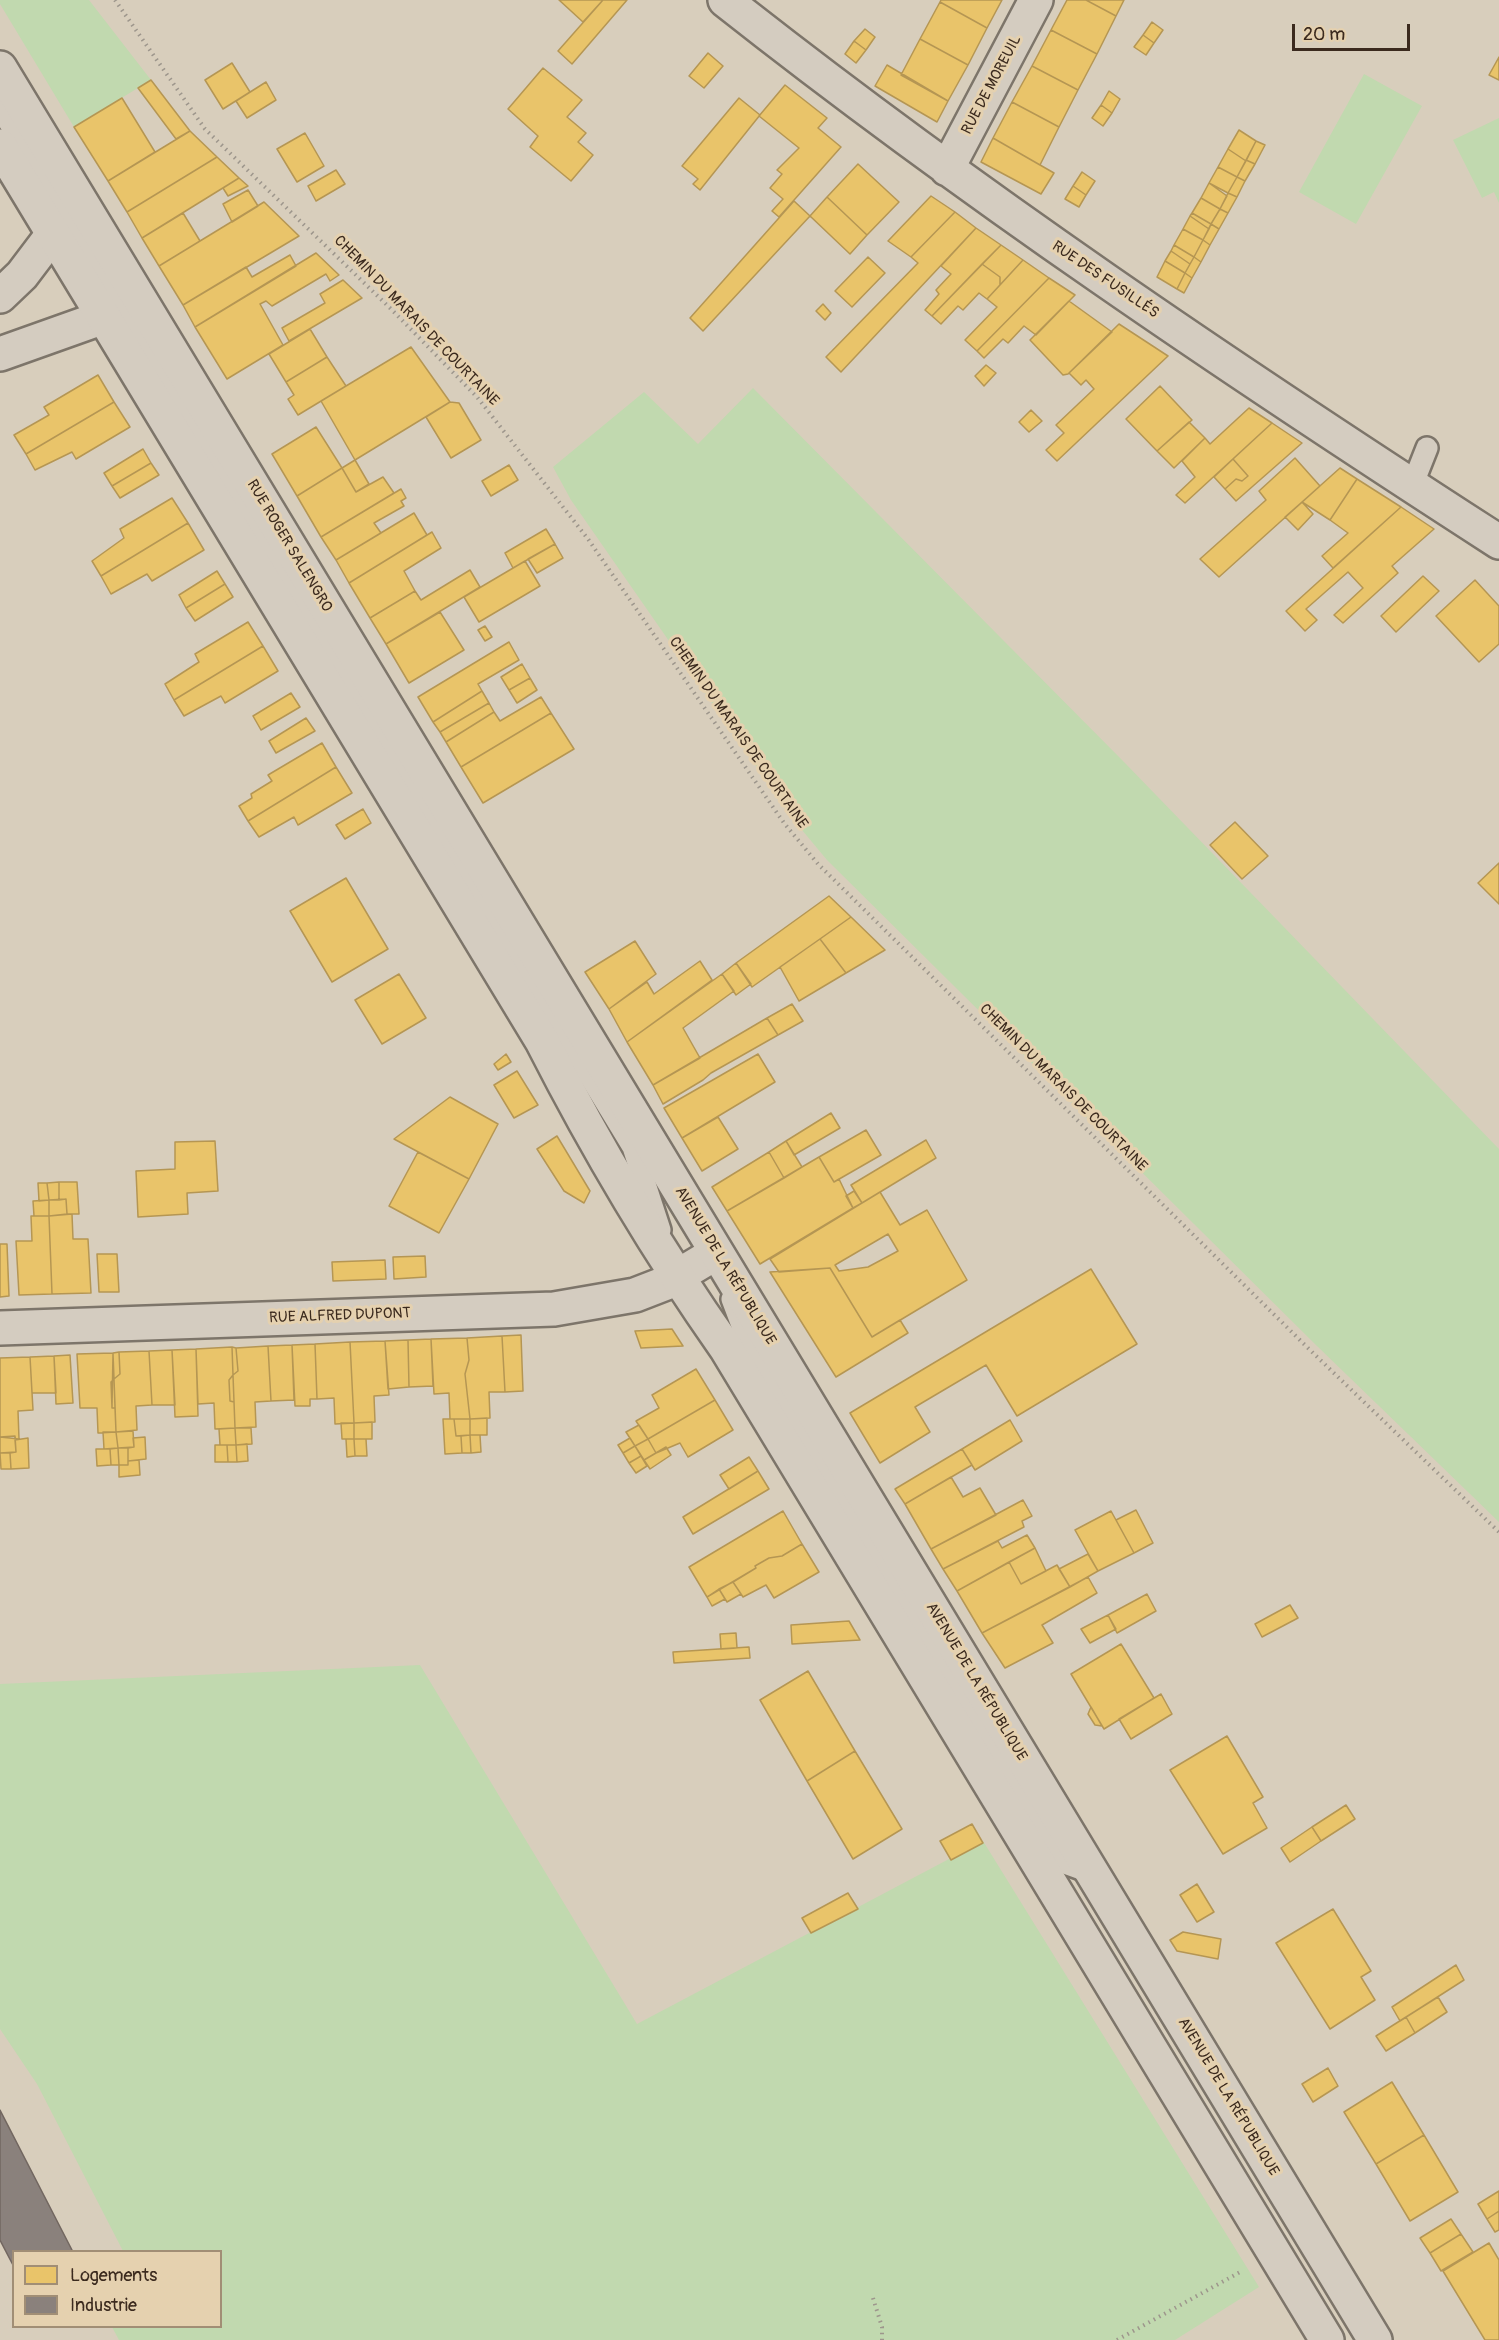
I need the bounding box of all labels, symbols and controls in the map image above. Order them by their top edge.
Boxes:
scale bar [1295,12,1414,50]
text: 20 m [1303,23,1345,46]
street label: RUE DE MOREUIL [958,32,1026,138]
street label: CHEMIN DU MARAIS DE COURTAINE [330,232,502,410]
street label: RUE DES FUSILLÉS [1048,238,1162,322]
street label: RUE ROGER SALENGRO [242,477,336,615]
street label: CHEMIN DU MARAIS DE COURTAINE [665,634,811,832]
street label: CHEMIN DU MARAIS DE COURTAINE [975,1000,1151,1176]
street label: AVENUE DE LA RÉPUBLIQUE [671,1184,779,1348]
street label: RUE ALFRED DUPONT [269,1305,411,1327]
street label: AVENUE DE LA RÉPUBLIQUE [922,1600,1030,1764]
street label: AVENUE DE LA RÉPUBLIQUE [1174,2015,1282,2179]
legend [12,2250,222,2328]
text: Logements [70,2264,157,2287]
text: Industrie [70,2294,137,2317]

